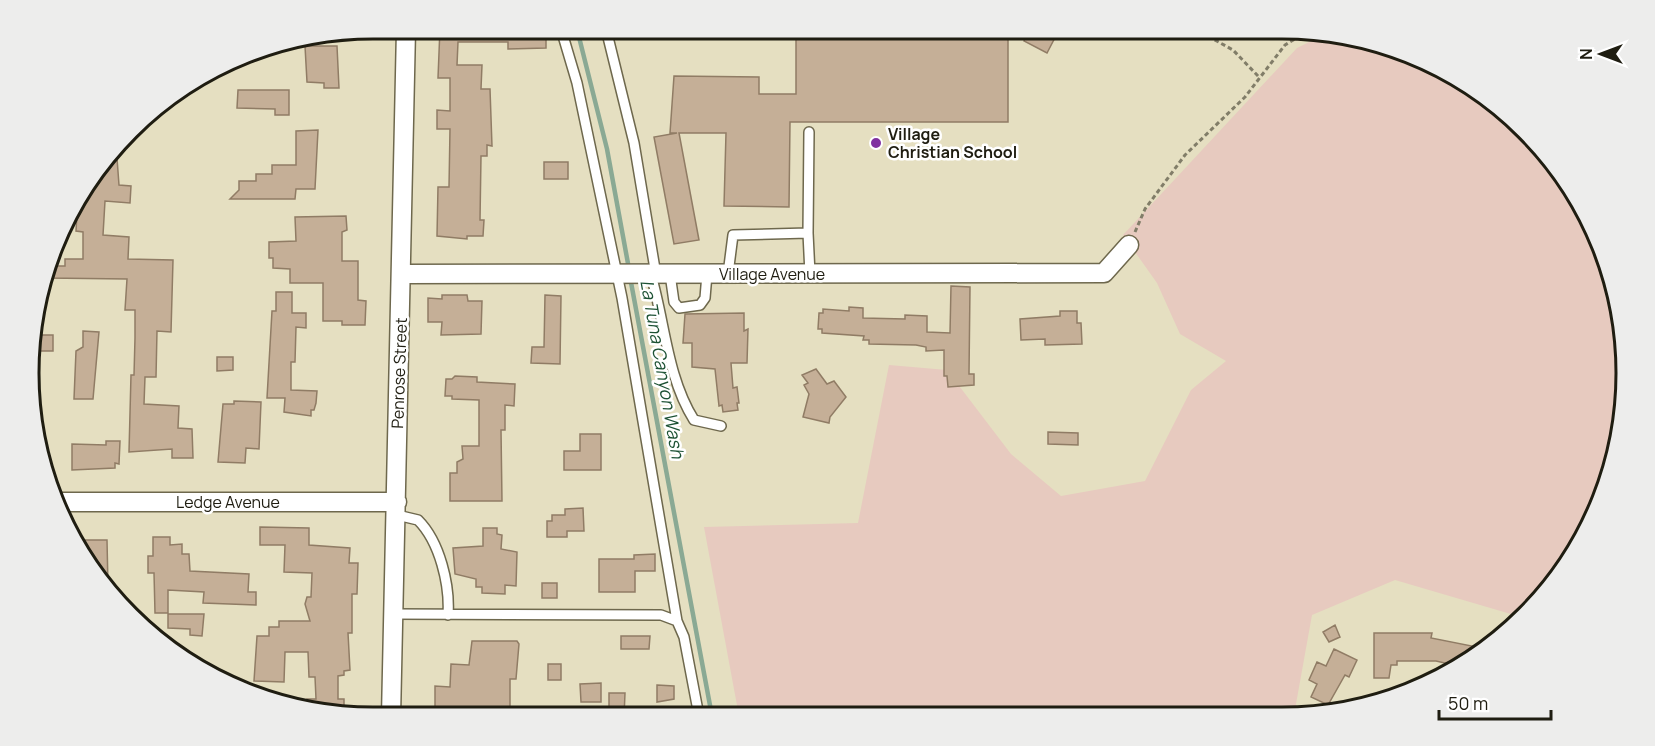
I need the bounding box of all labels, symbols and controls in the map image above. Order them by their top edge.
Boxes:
north arrow [1571,24,1631,84]
text: N [1575,48,1597,60]
place label: Village Christian School [888,123,1017,163]
marker: Village Christian School [869,136,883,150]
street label: Village Avenue [719,263,825,285]
water label: La Tuna Canyon Wash [635,278,691,461]
street label: Penrose Street [386,317,412,429]
street label: Ledge Avenue [176,491,280,513]
scale bar [1439,683,1552,721]
text: 50 m [1448,691,1488,715]

